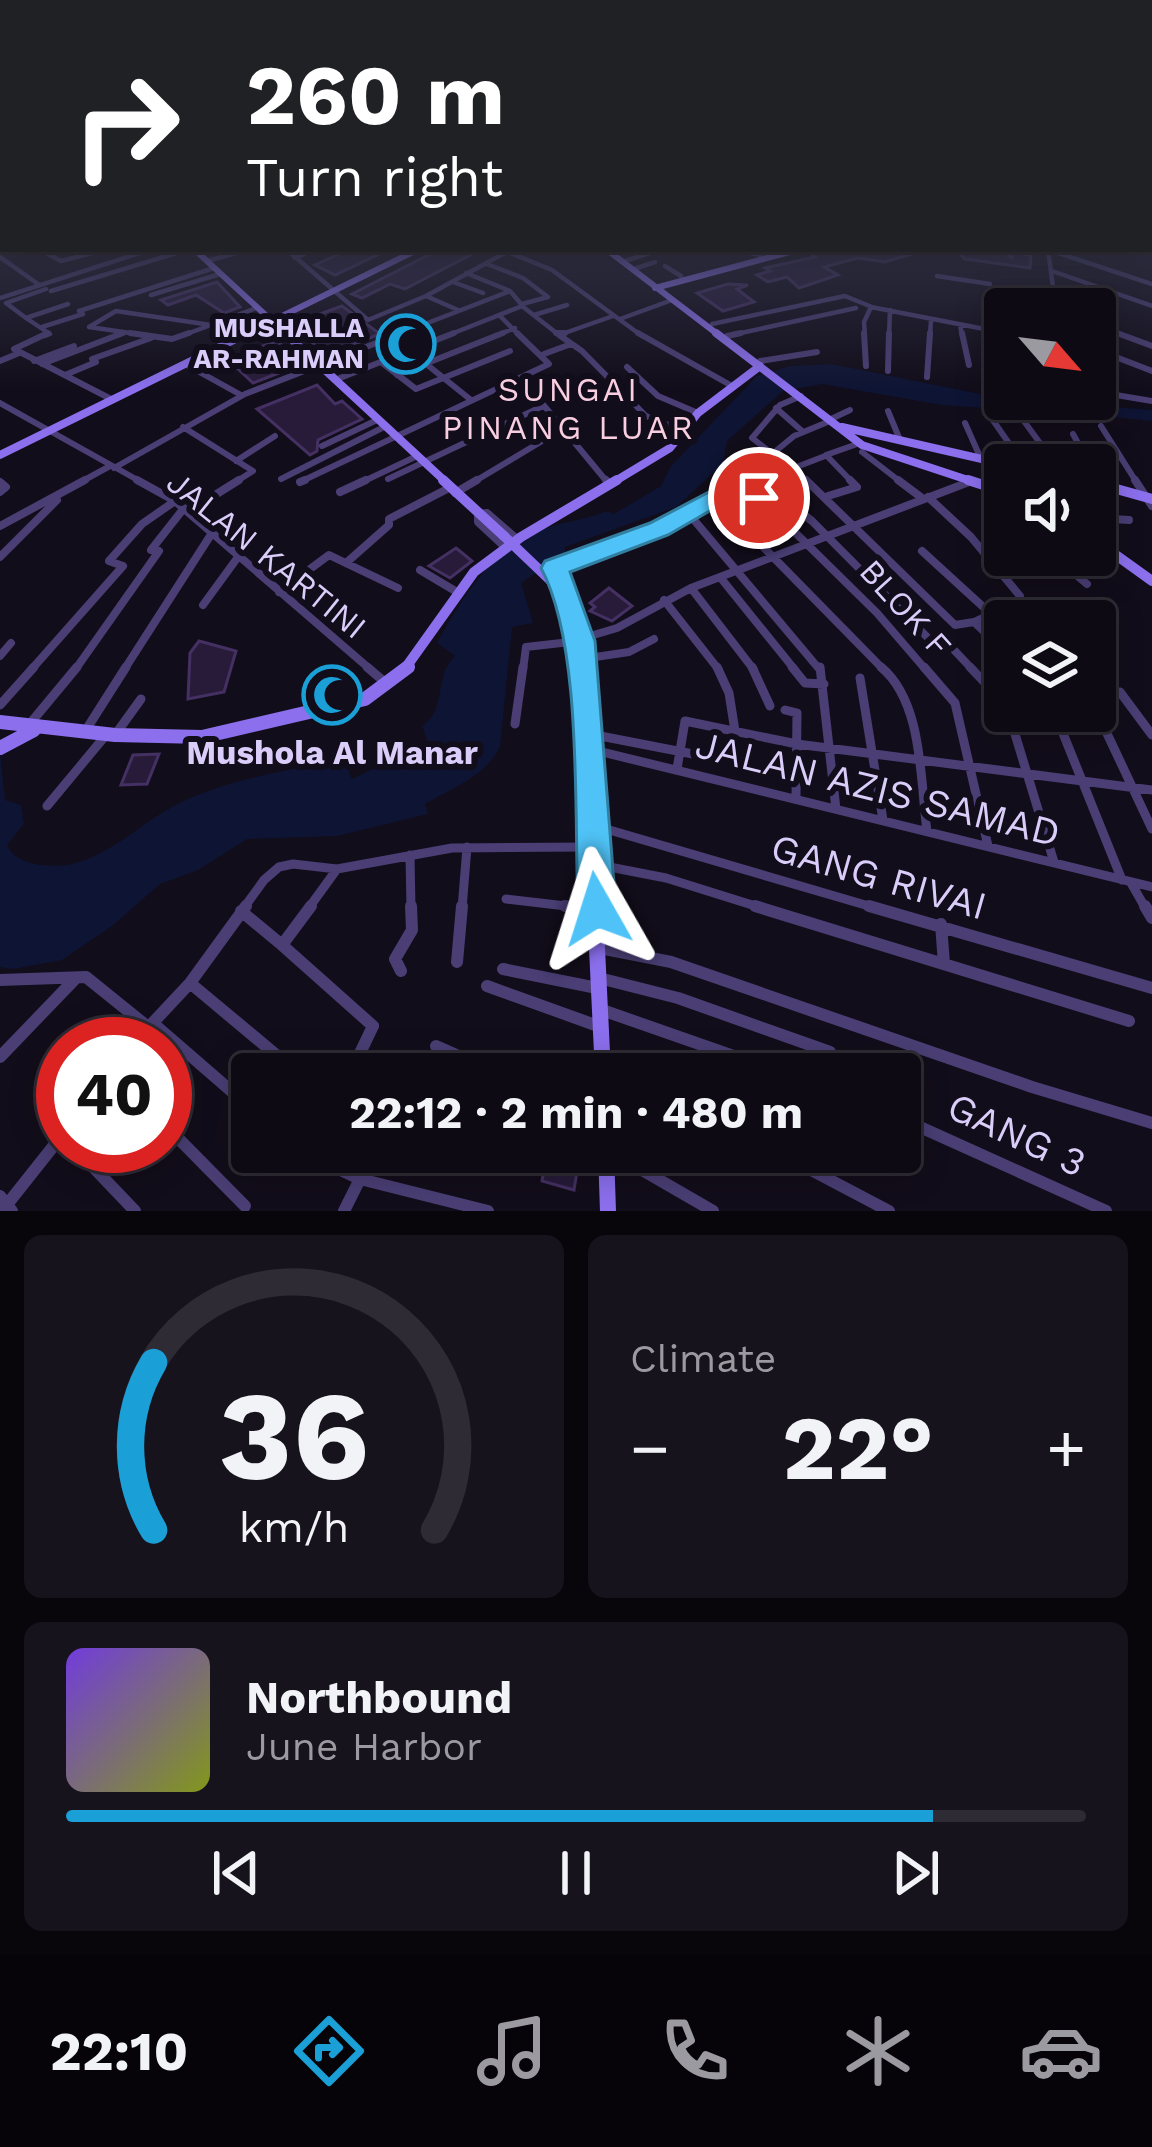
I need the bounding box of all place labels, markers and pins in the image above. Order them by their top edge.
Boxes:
place label: MUSHALLA AR-RAHMAN [194,312,365,375]
mosque icon: MUSHALLA AR-RAHMAN [375,313,437,375]
pin [708,447,810,549]
mosque icon: Mushola Al Manar [301,664,363,726]
place label: Mushola Al Manar [186,733,478,772]

